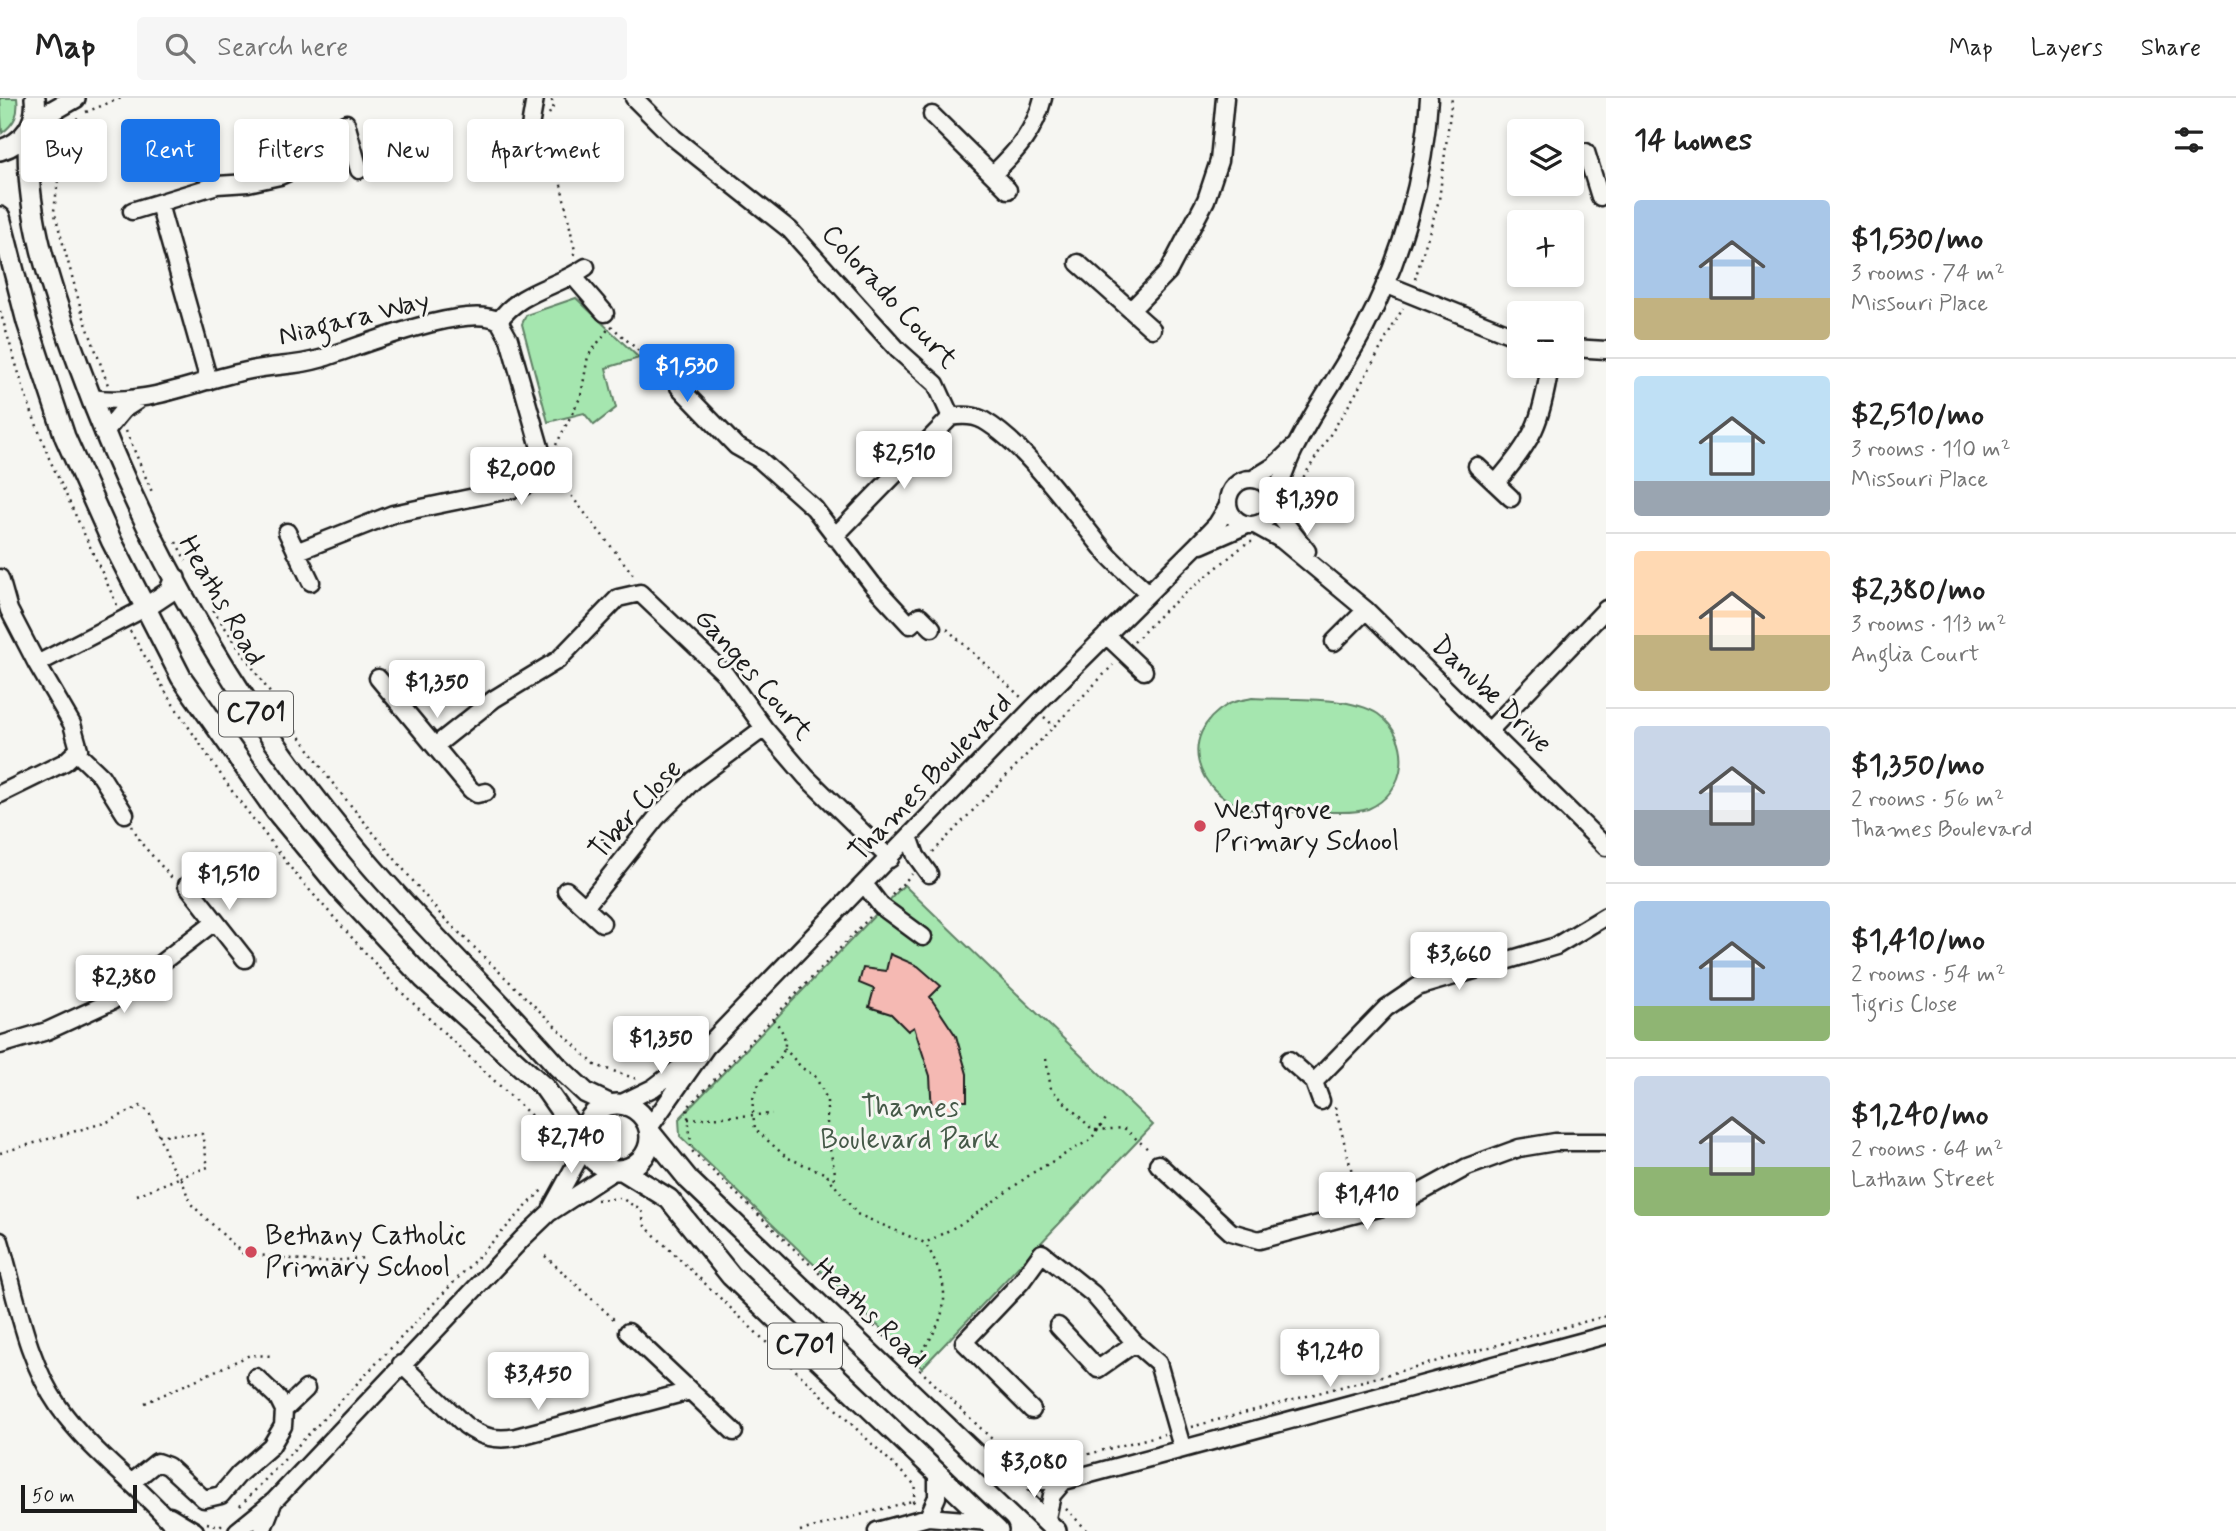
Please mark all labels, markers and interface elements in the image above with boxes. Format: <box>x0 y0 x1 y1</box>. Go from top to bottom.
search box <box>137 17 627 80</box>
text: Map <box>35 26 95 70</box>
icon: search <box>161 29 199 67</box>
text: Search here <box>217 31 348 65</box>
text: Map <box>1949 33 1993 64</box>
text: Layers <box>2031 33 2103 64</box>
text: Share <box>2141 33 2201 64</box>
chip: Buy <box>21 119 107 182</box>
chip: Rent <box>121 119 220 182</box>
chip: Filters <box>234 119 349 182</box>
chip: New <box>363 119 453 182</box>
chip: Apartment <box>467 119 624 182</box>
map controls <box>1507 119 1584 378</box>
button: layers <box>1507 119 1584 196</box>
text: 14 homes <box>1634 121 1752 160</box>
icon: filters <box>2170 121 2208 159</box>
button: + <box>1507 210 1584 287</box>
street label: Colorado Court <box>812 217 966 378</box>
text: $1,530/mo <box>1851 220 1983 259</box>
icon: home <box>1690 228 1774 312</box>
text: 3 rooms · 74 m² <box>1851 259 2005 289</box>
street label: Niagara Way <box>274 282 434 359</box>
text: Missouri Place <box>1851 289 1988 319</box>
button: − <box>1507 301 1584 378</box>
pin: $1,530 <box>630 344 744 404</box>
text: $1,530 <box>655 352 719 382</box>
text: $2,510/mo <box>1851 396 1984 435</box>
icon: home <box>1690 404 1774 488</box>
pin: $2,510 <box>847 432 961 491</box>
text: 3 rooms · 110 m² <box>1851 435 2011 465</box>
text: $2,510 <box>872 439 936 469</box>
pin: $2,000 <box>464 448 578 507</box>
text: $2,000 <box>486 455 556 485</box>
text: Missouri Place <box>1851 465 1988 495</box>
pin: $1,390 <box>1250 478 1364 537</box>
text: $1,390 <box>1275 485 1339 515</box>
street label: Heaths Road <box>169 529 273 673</box>
text: $2,380/mo <box>1851 571 1985 610</box>
icon: home <box>1690 579 1774 663</box>
street label: Ganges Court <box>684 601 821 751</box>
text: 3 rooms · 113 m² <box>1851 610 2006 640</box>
street label: Danube Drive <box>1422 628 1560 762</box>
text: Anglia Court <box>1851 640 1979 670</box>
pin: $1,350 <box>380 660 494 720</box>
text: $1,350 <box>405 668 469 698</box>
street label: Thames Boulevard <box>841 686 1021 870</box>
road number: C701 <box>219 692 293 736</box>
text: $1,350/mo <box>1851 746 1984 785</box>
street label: Tiber Close <box>581 752 691 868</box>
icon: home <box>1690 754 1774 838</box>
text: 2 rooms · 56 m² <box>1851 785 2004 815</box>
place label: Westgrove Primary School <box>1214 792 1399 861</box>
text: Thames Boulevard <box>1851 815 2032 845</box>
marker: Westgrove Primary School <box>1192 818 1208 834</box>
pin: $1,510 <box>172 852 286 912</box>
text: $1,510 <box>198 860 260 890</box>
text: $1,410/mo <box>1851 921 1985 960</box>
icon: home <box>1690 929 1774 1013</box>
pin: $3,660 <box>1402 932 1516 992</box>
text: $3,660 <box>1426 940 1492 970</box>
pin: $2,380 <box>67 956 181 1015</box>
text: 2 rooms · 54 m² <box>1851 960 2005 990</box>
text: $2,380 <box>92 963 156 993</box>
text: Tigris Close <box>1851 990 1957 1020</box>
pin: $1,350 <box>604 1016 718 1076</box>
text: $1,350 <box>629 1024 693 1054</box>
park label: Thames Boulevard Park <box>820 1090 1000 1159</box>
text: $1,240/mo <box>1851 1096 1989 1135</box>
icon: home <box>1690 1104 1774 1188</box>
pin: $2,740 <box>514 1116 628 1175</box>
text: $2,740 <box>537 1123 605 1153</box>
text: 2 rooms · 64 m² <box>1851 1135 2003 1165</box>
text: Latham Street <box>1851 1165 1995 1195</box>
pin: $1,410 <box>1310 1172 1424 1232</box>
text: $1,410 <box>1335 1180 1399 1210</box>
place label: Bethany Catholic Primary School <box>265 1218 466 1287</box>
marker: Bethany Catholic Primary School <box>243 1244 259 1260</box>
street label: Heaths Road <box>804 1250 934 1378</box>
road number: C701 <box>768 1324 842 1368</box>
pin: $1,240 <box>1273 1330 1387 1389</box>
text: $1,240 <box>1296 1337 1364 1367</box>
pin: $3,450 <box>481 1352 595 1412</box>
text: $3,450 <box>504 1360 572 1390</box>
pin: $3,080 <box>977 1440 1091 1500</box>
text: $3,080 <box>1000 1448 1068 1478</box>
scale bar <box>21 1482 136 1514</box>
text: 50 m <box>32 1484 75 1509</box>

